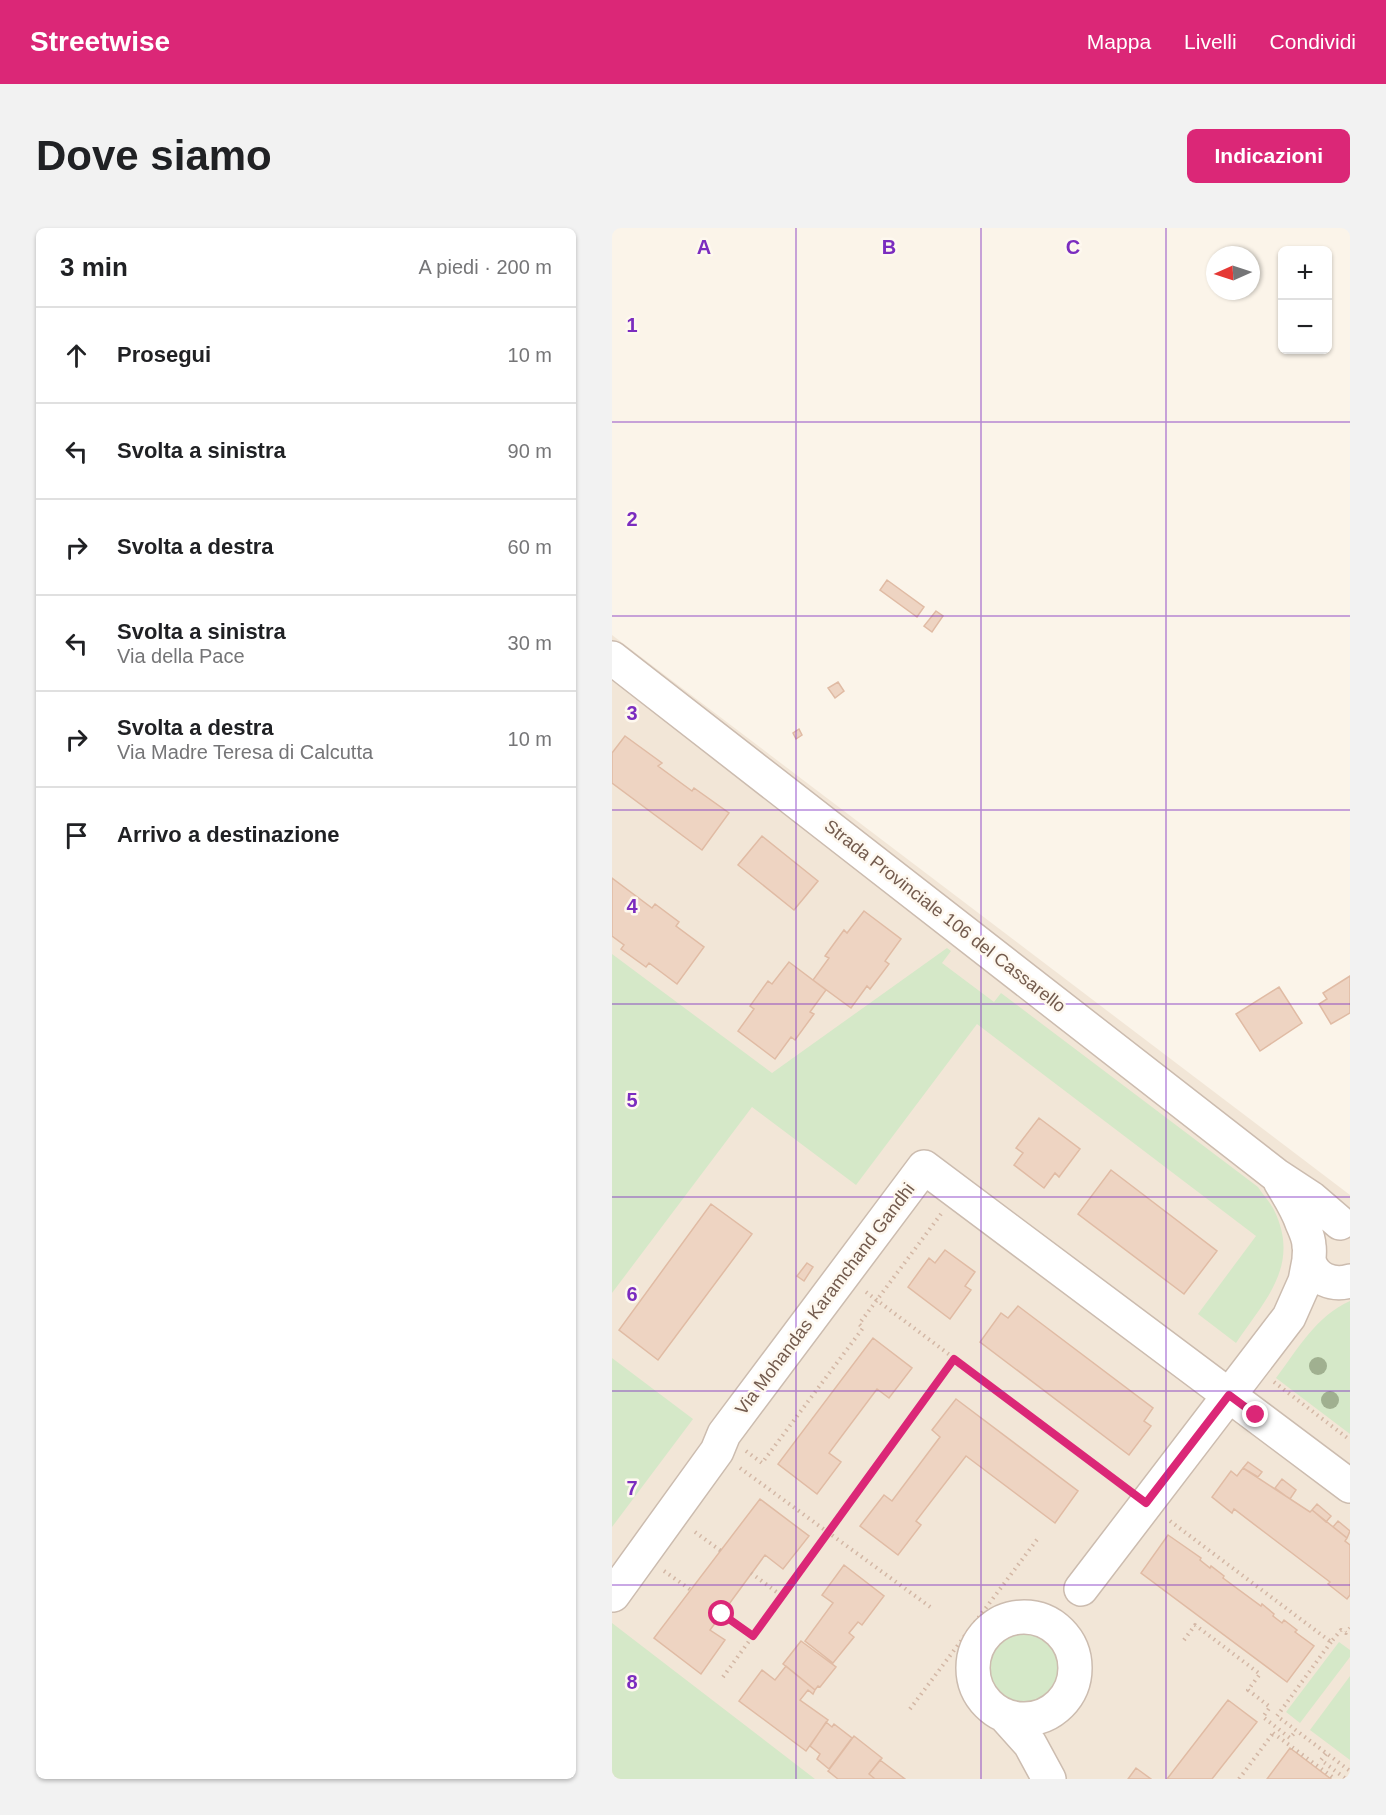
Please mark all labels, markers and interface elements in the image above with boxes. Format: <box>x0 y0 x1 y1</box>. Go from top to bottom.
text: Streetwise <box>30 26 170 57</box>
text: Mappa <box>1087 30 1151 53</box>
text: Livelli <box>1184 30 1237 53</box>
text: Condividi <box>1270 30 1356 53</box>
button: Indicazioni <box>1187 129 1350 183</box>
text: Dove siamo <box>36 132 272 179</box>
text: A <box>697 236 711 258</box>
text: B <box>882 236 896 258</box>
text: C <box>1066 236 1080 258</box>
north arrow <box>1206 246 1260 300</box>
map controls <box>1278 246 1332 354</box>
button: + <box>1278 246 1332 300</box>
text: 3 min <box>60 252 128 282</box>
text: A piedi · 200 m <box>419 256 552 278</box>
button: − <box>1278 300 1332 354</box>
text: 1 <box>626 314 638 336</box>
icon: ahead <box>60 339 93 372</box>
text: Prosegui <box>117 342 211 367</box>
text: 10 m <box>508 344 552 366</box>
icon: left <box>60 435 93 468</box>
text: Svolta a sinistra <box>117 438 286 463</box>
text: 90 m <box>508 440 552 462</box>
text: 2 <box>626 508 638 530</box>
icon: right <box>60 531 93 564</box>
text: Svolta a destra <box>117 534 274 559</box>
text: 60 m <box>508 536 552 558</box>
text: Svolta a sinistra <box>117 619 286 644</box>
icon: left <box>60 627 93 660</box>
text: 30 m <box>508 632 552 654</box>
text: Via della Pace <box>117 645 245 667</box>
text: 3 <box>626 702 638 724</box>
text: Svolta a destra <box>117 715 274 740</box>
icon: right <box>60 723 93 756</box>
text: 10 m <box>508 728 552 750</box>
text: Via Madre Teresa di Calcutta <box>117 741 373 763</box>
street label: Strada Provinciale 106 del Cassarello <box>821 816 1069 1016</box>
icon: arrive <box>60 819 93 852</box>
text: Arrivo a destinazione <box>117 822 340 847</box>
text: 4 <box>626 895 638 917</box>
text: 5 <box>626 1089 638 1111</box>
street label: Via Mohandas Karamchand Gandhi <box>731 1179 919 1419</box>
text: 6 <box>626 1283 638 1305</box>
route end <box>1242 1401 1268 1427</box>
text: 7 <box>626 1477 638 1499</box>
route start <box>708 1600 734 1626</box>
text: 8 <box>626 1671 638 1693</box>

